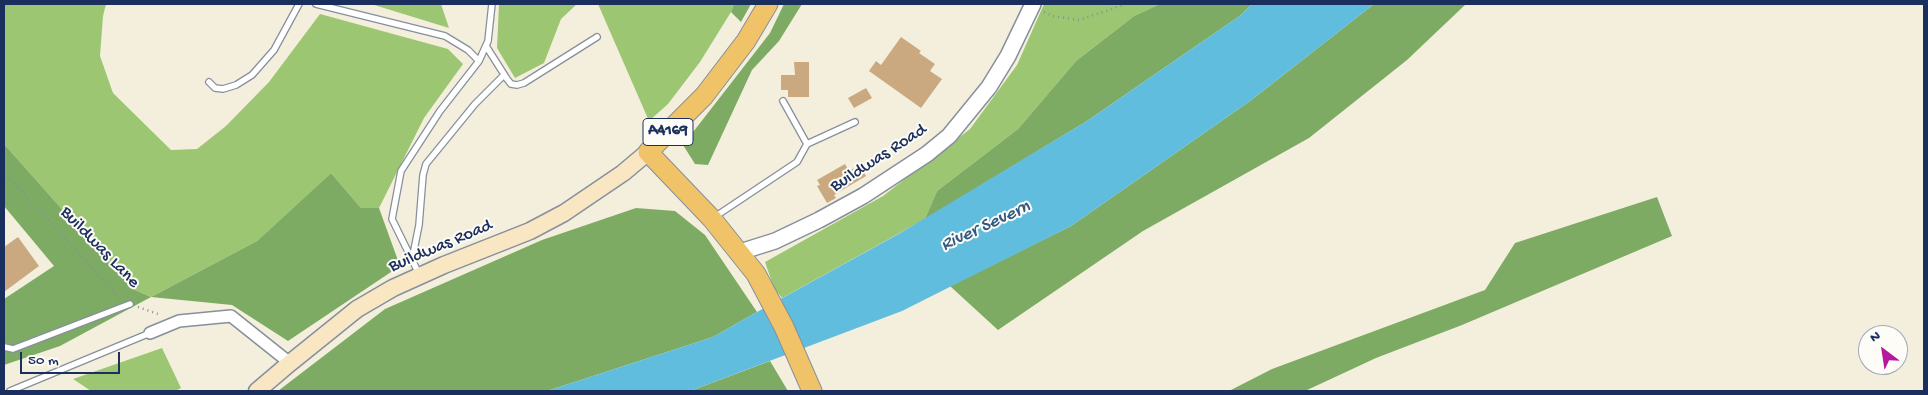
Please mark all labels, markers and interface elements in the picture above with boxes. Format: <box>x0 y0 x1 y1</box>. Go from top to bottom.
road number: A4169 <box>643 118 693 146</box>
street label: Buildwas Road <box>827 120 931 198</box>
water label: River Severn <box>938 196 1034 258</box>
street label: Buildwas Lane <box>55 203 143 293</box>
street label: Buildwas Road <box>386 216 496 278</box>
north arrow <box>1858 325 1908 375</box>
text: N <box>1867 328 1884 347</box>
scale bar <box>22 342 122 374</box>
text: 50 m <box>28 352 59 370</box>

